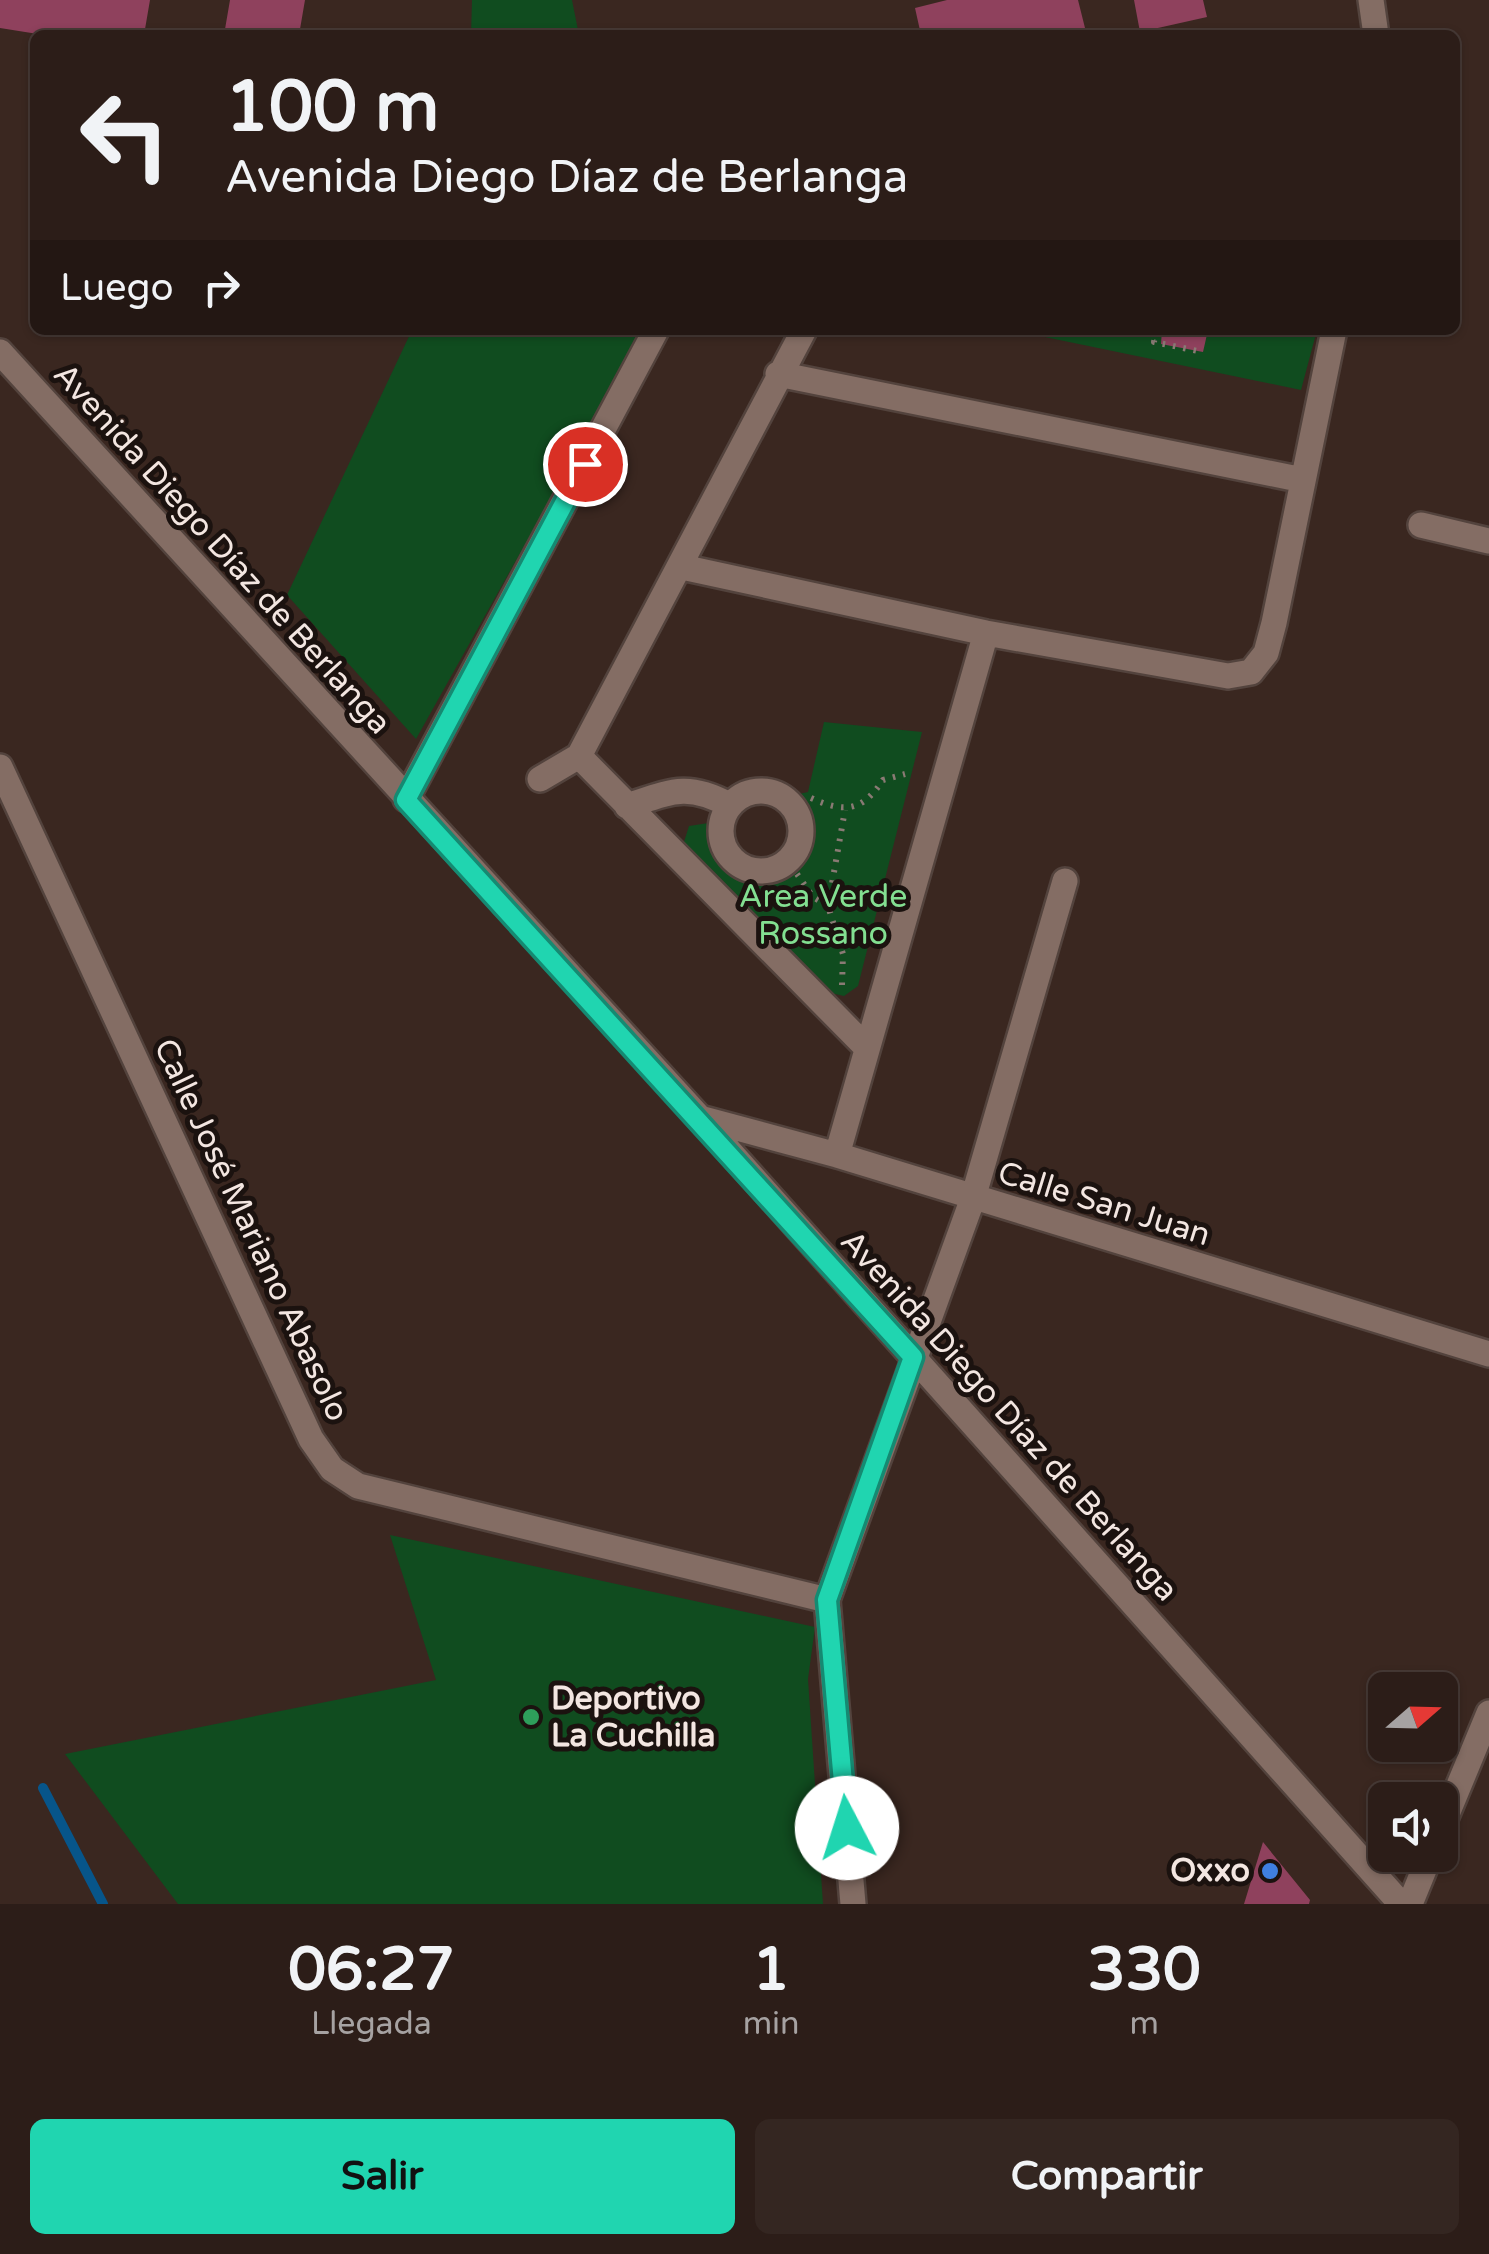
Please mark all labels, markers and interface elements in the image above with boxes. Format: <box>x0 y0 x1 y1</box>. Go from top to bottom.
text: 100 m <box>225 66 439 150</box>
icon: left <box>60 70 190 200</box>
text: Avenida Diego Díaz de Berlanga <box>225 151 908 205</box>
icon: right <box>194 260 249 315</box>
text: Luego <box>60 265 174 311</box>
street label: Avenida Diego Díaz de Berlanga <box>45 356 399 742</box>
pin <box>543 422 628 507</box>
icon: arrive <box>558 437 613 492</box>
park label: Area Verde Rossano <box>739 878 907 953</box>
street label: Calle José Mariano Abasolo <box>146 1033 356 1427</box>
street label: Calle San Juan <box>993 1154 1215 1254</box>
street label: Avenida Diego Díaz de Berlanga <box>832 1223 1186 1609</box>
north arrow <box>1368 1672 1458 1762</box>
map controls <box>1368 1672 1458 1872</box>
place label: Deportivo La Cuchilla <box>551 1680 716 1755</box>
marker: Deportivo La Cuchilla <box>520 1706 542 1728</box>
position arrow <box>795 1776 899 1880</box>
button: sound <box>1368 1782 1458 1872</box>
place label: Oxxo <box>1170 1852 1250 1890</box>
marker: Oxxo <box>1259 1860 1281 1882</box>
text: 06:27 <box>288 1934 455 2006</box>
text: 1 <box>752 1934 790 2006</box>
text: 330 <box>1088 1934 1201 2006</box>
text: Llegada <box>311 2005 432 2043</box>
text: min <box>743 2005 800 2043</box>
text: m <box>1130 2005 1159 2043</box>
button: Salir <box>30 2119 735 2234</box>
button: Compartir <box>755 2119 1459 2234</box>

